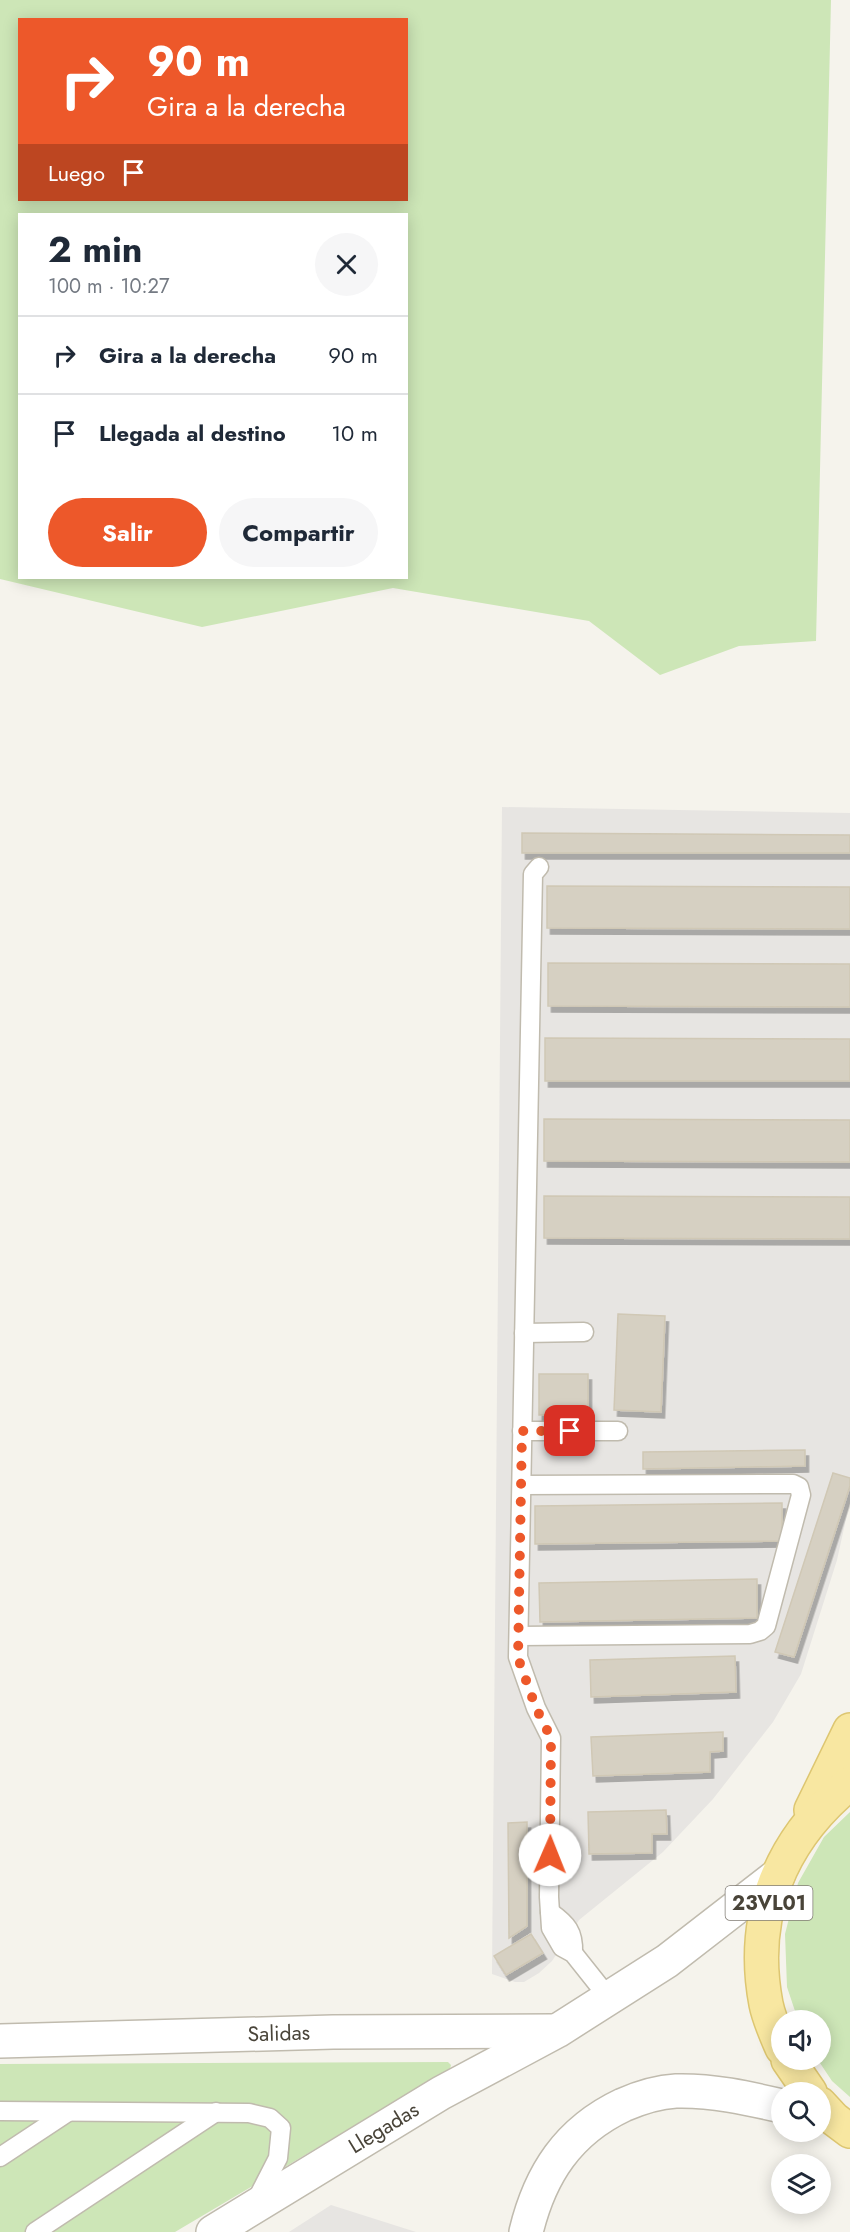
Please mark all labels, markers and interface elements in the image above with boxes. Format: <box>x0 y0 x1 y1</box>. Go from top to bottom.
text: 90 m <box>147 31 250 92</box>
icon: right <box>48 42 126 120</box>
text: Gira a la derecha <box>147 87 346 126</box>
icon: arrive <box>117 156 150 189</box>
text: Luego <box>48 157 105 189</box>
text: 2 min <box>48 223 143 275</box>
button: close <box>315 233 378 296</box>
text: 100 m · 10:27 <box>48 272 169 301</box>
icon: right <box>48 339 81 372</box>
text: Gira a la derecha <box>99 339 276 371</box>
text: 90 m <box>328 339 378 371</box>
icon: arrive <box>48 417 81 450</box>
text: Llegada al destino <box>99 417 286 449</box>
text: 10 m <box>331 417 378 449</box>
button: Salir <box>48 498 207 567</box>
button: Compartir <box>219 498 378 567</box>
pin <box>544 1405 595 1456</box>
icon: arrive <box>553 1414 586 1447</box>
position arrow <box>518 1823 582 1887</box>
road number: 23VL01 <box>726 1886 812 1920</box>
map controls <box>771 2010 831 2214</box>
button: sound <box>771 2010 831 2070</box>
street label: Salidas <box>247 2018 311 2049</box>
button: search <box>771 2082 831 2142</box>
street label: Llegadas <box>343 2095 425 2161</box>
button: layers <box>771 2154 831 2214</box>

